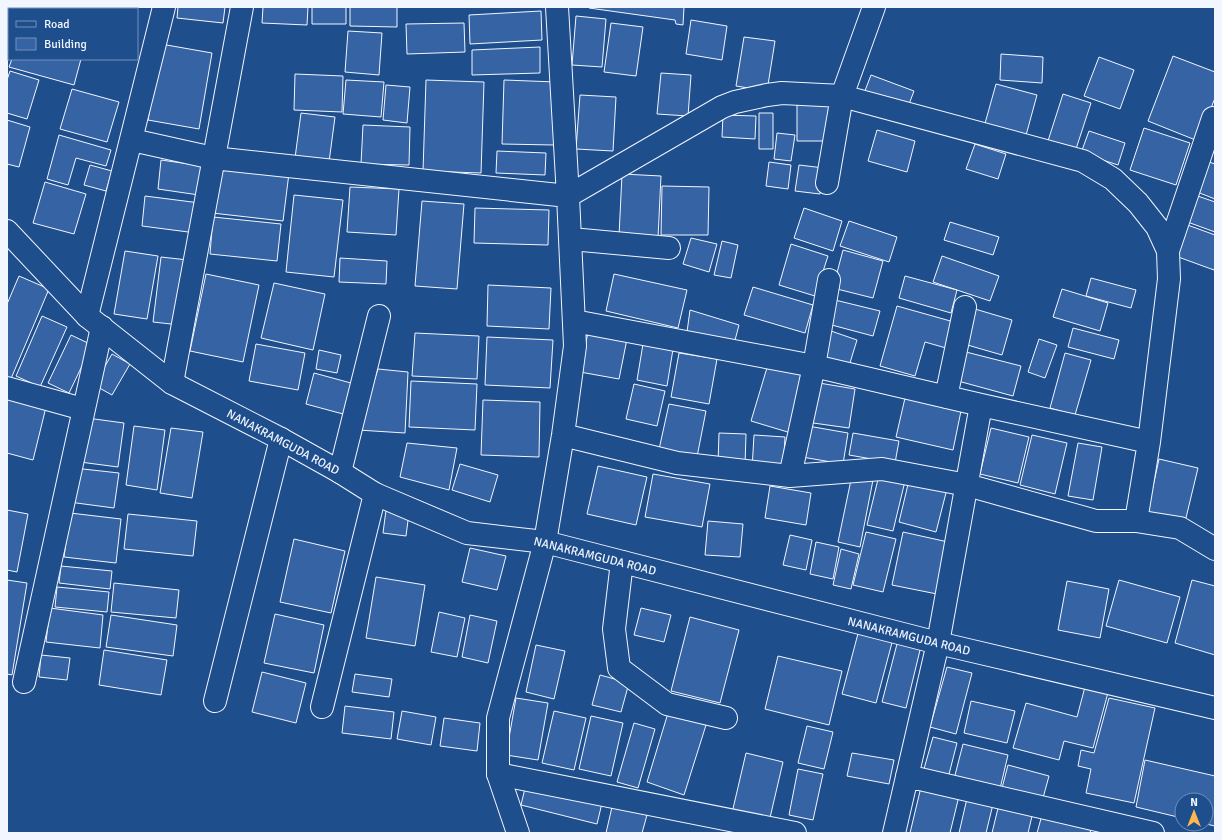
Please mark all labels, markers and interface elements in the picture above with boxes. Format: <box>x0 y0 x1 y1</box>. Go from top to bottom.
legend <box>8 8 138 60</box>
text: Road <box>44 17 70 32</box>
text: Building <box>44 37 87 52</box>
street label: NANAKRAMGUDA ROAD <box>224 406 342 479</box>
street label: NANAKRAMGUDA ROAD <box>532 534 658 579</box>
street label: NANAKRAMGUDA ROAD <box>846 614 972 659</box>
north arrow <box>1174 792 1214 832</box>
text: N <box>1190 796 1198 809</box>

